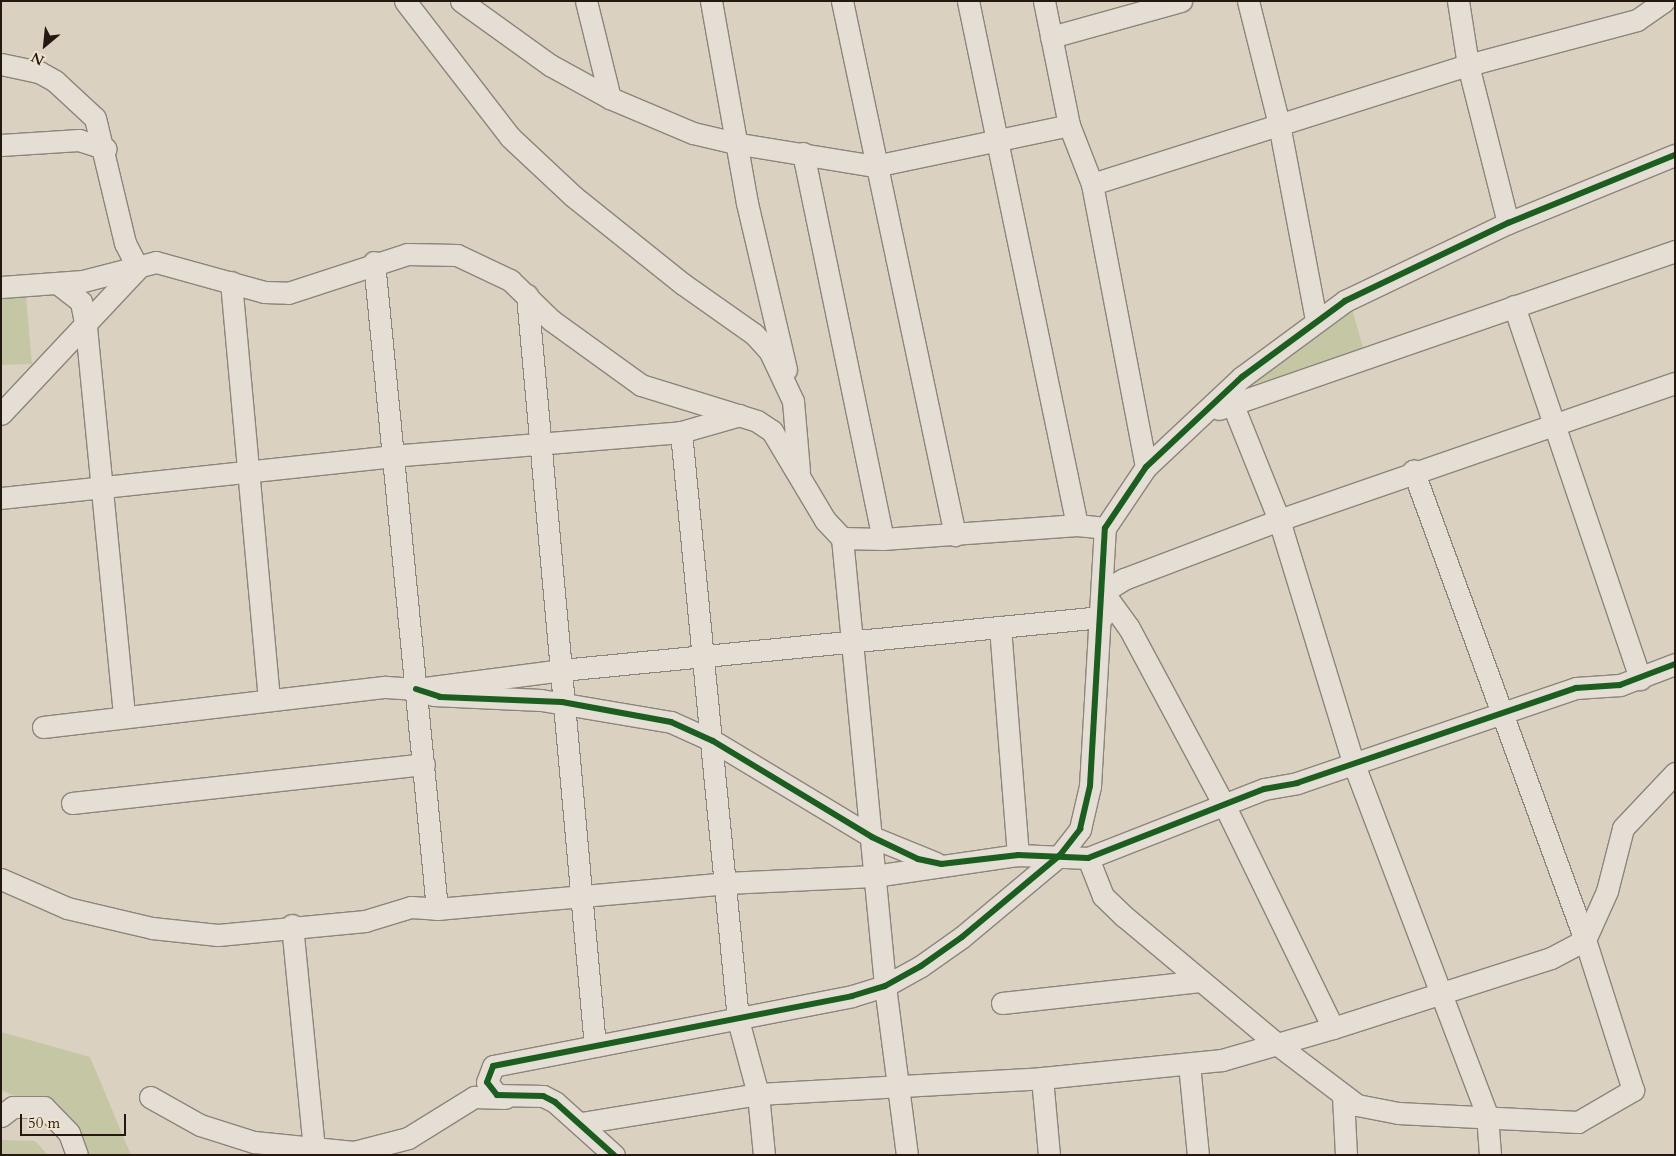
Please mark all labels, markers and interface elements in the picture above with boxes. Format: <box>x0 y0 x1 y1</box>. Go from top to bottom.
north arrow <box>20 20 70 70</box>
text: N <box>28 47 48 70</box>
scale bar <box>22 1104 129 1136</box>
text: 50 m <box>28 1113 60 1133</box>

